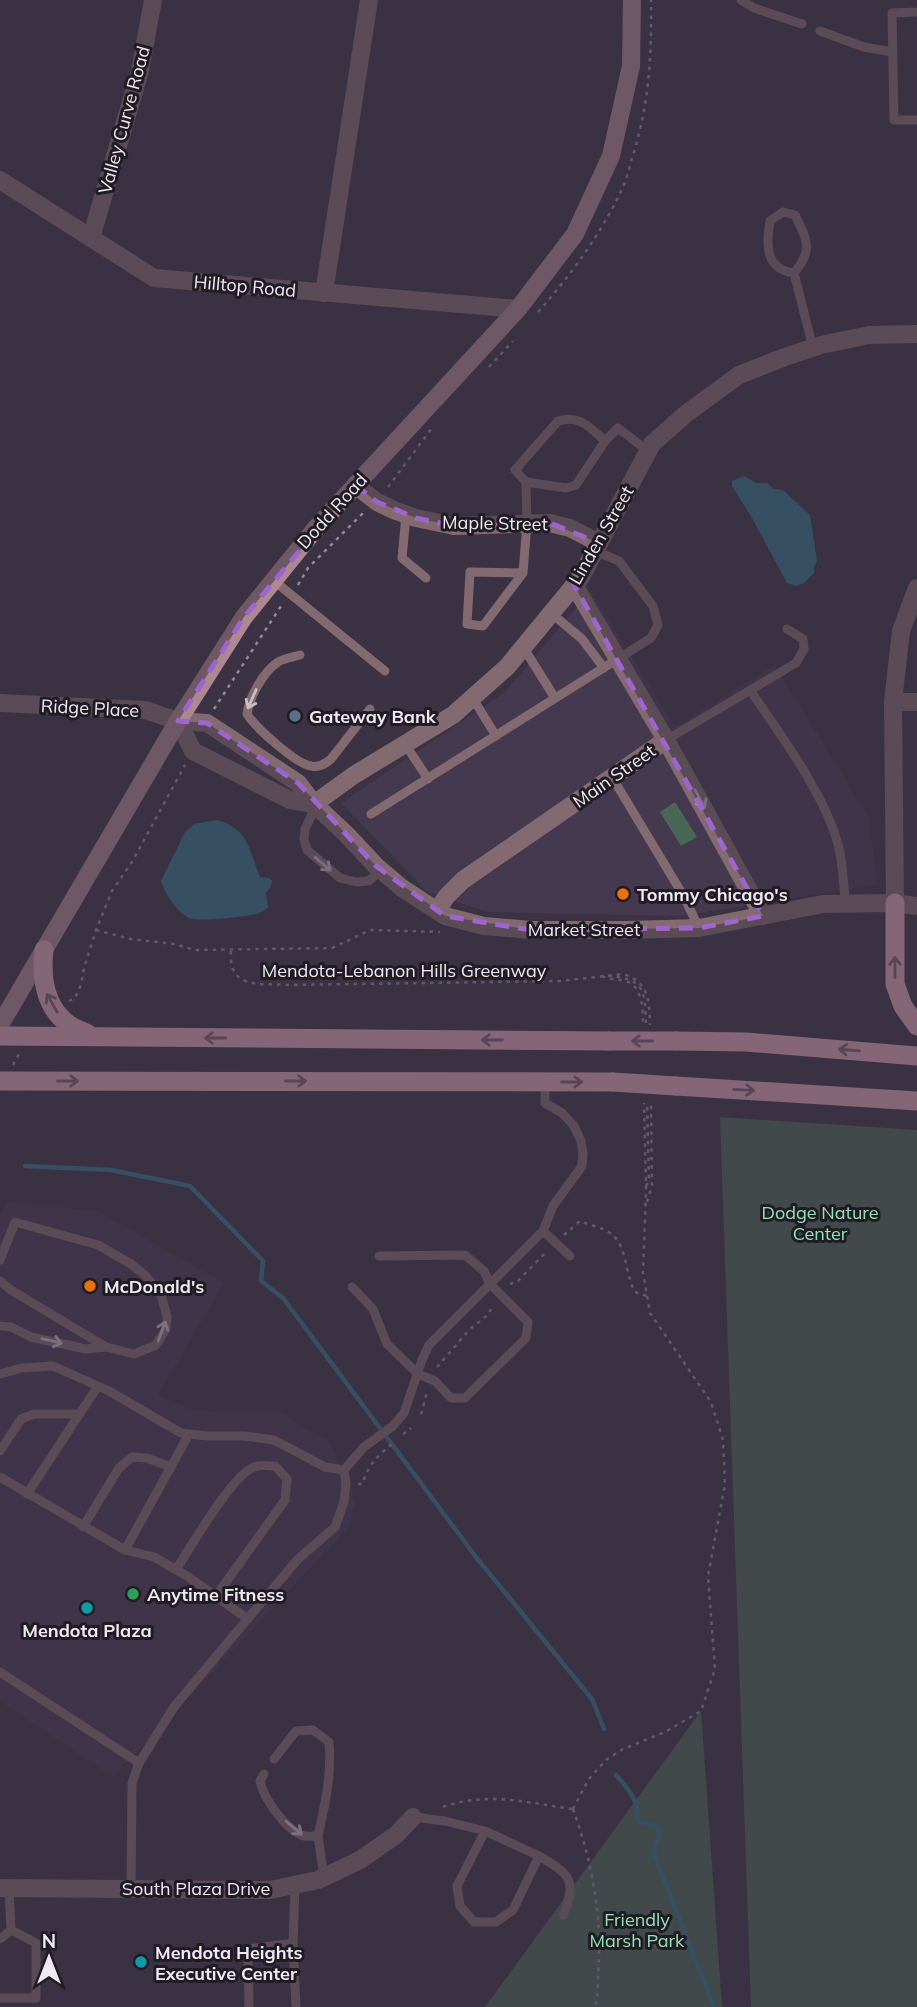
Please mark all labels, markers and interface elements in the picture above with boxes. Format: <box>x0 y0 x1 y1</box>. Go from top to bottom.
street label: Valley Curve Road <box>93 43 155 197</box>
street label: Hilltop Road <box>193 270 297 302</box>
street label: Dodd Road <box>292 468 372 554</box>
street label: Linden Street <box>563 482 639 588</box>
street label: Maple Street <box>442 511 548 535</box>
one-way arrow <box>245 688 258 709</box>
street label: Ridge Place <box>40 694 140 722</box>
place label: Gateway Bank <box>309 705 437 728</box>
marker: Gateway Bank <box>287 708 303 724</box>
street label: Main Street <box>568 739 660 813</box>
one-way arrow <box>693 789 707 809</box>
one-way arrow <box>314 855 332 871</box>
place label: Tommy Chicago's <box>637 883 788 906</box>
marker: Tommy Chicago's <box>615 886 631 902</box>
street label: Market Street <box>528 918 640 941</box>
one-way arrow <box>888 956 902 979</box>
street label: Mendota-Lebanon Hills Greenway <box>262 959 547 982</box>
one-way arrow <box>45 993 59 1013</box>
one-way arrow <box>204 1031 227 1044</box>
one-way arrow <box>480 1033 503 1047</box>
one-way arrow <box>631 1034 654 1048</box>
one-way arrow <box>838 1043 861 1056</box>
one-way arrow <box>56 1074 79 1088</box>
one-way arrow <box>284 1075 307 1088</box>
one-way arrow <box>560 1075 583 1089</box>
one-way arrow <box>732 1083 755 1096</box>
park label: Dodge Nature Center <box>761 1201 879 1245</box>
place label: McDonald's <box>104 1275 204 1298</box>
marker: McDonald's <box>82 1278 98 1294</box>
one-way arrow <box>157 1321 170 1342</box>
one-way arrow <box>40 1335 63 1349</box>
place label: Anytime Fitness <box>147 1583 284 1606</box>
marker: Anytime Fitness <box>125 1586 141 1602</box>
marker: Mendota Plaza <box>79 1600 95 1616</box>
place label: Mendota Plaza <box>22 1619 152 1642</box>
one-way arrow <box>285 1820 303 1836</box>
street label: South Plaza Drive <box>122 1877 270 1900</box>
park label: Friendly Marsh Park <box>590 1908 685 1952</box>
north arrow <box>14 1923 84 1993</box>
text: N <box>42 1929 56 1953</box>
place label: Mendota Heights Executive Center <box>155 1941 302 1985</box>
marker: Mendota Heights Executive Center <box>133 1954 149 1970</box>

